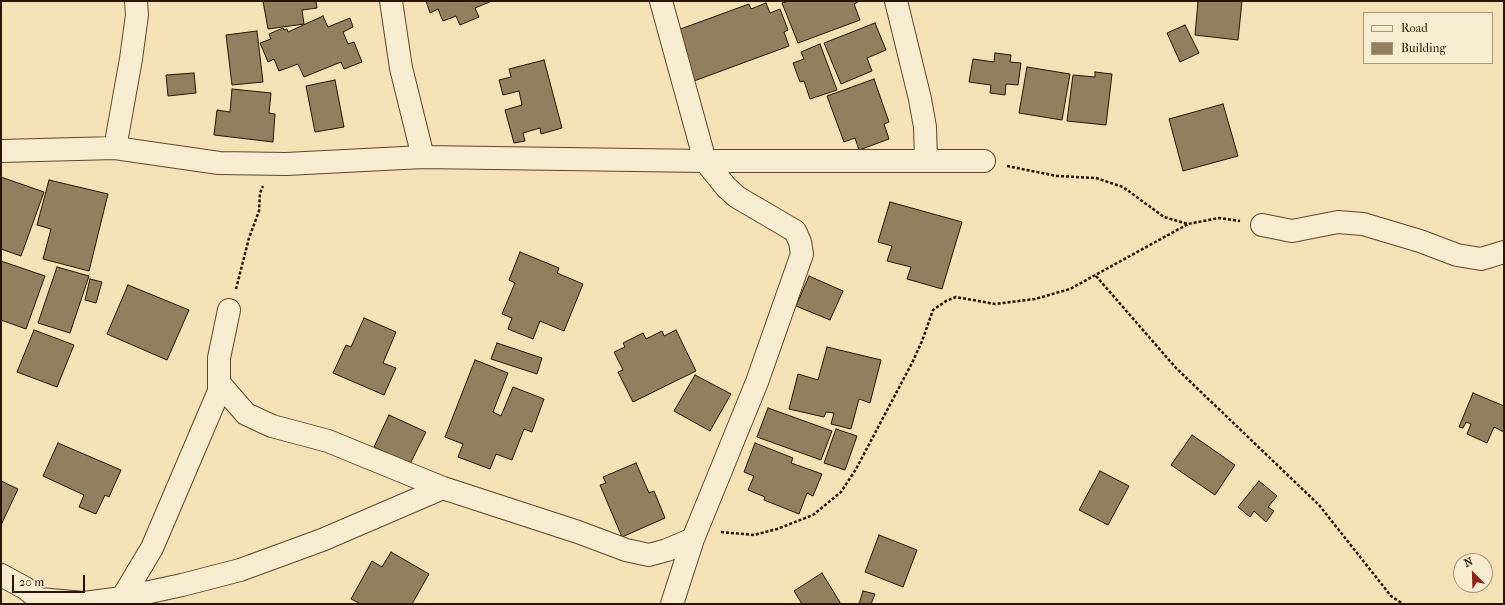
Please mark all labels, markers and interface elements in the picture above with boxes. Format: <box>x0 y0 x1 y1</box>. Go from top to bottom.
legend <box>1363 12 1493 64</box>
text: Road <box>1401 21 1428 35</box>
text: Building <box>1401 41 1446 55</box>
north arrow <box>1453 553 1493 593</box>
text: N <box>1462 555 1475 570</box>
scale bar <box>14 567 87 593</box>
text: 20 m <box>19 575 44 589</box>

